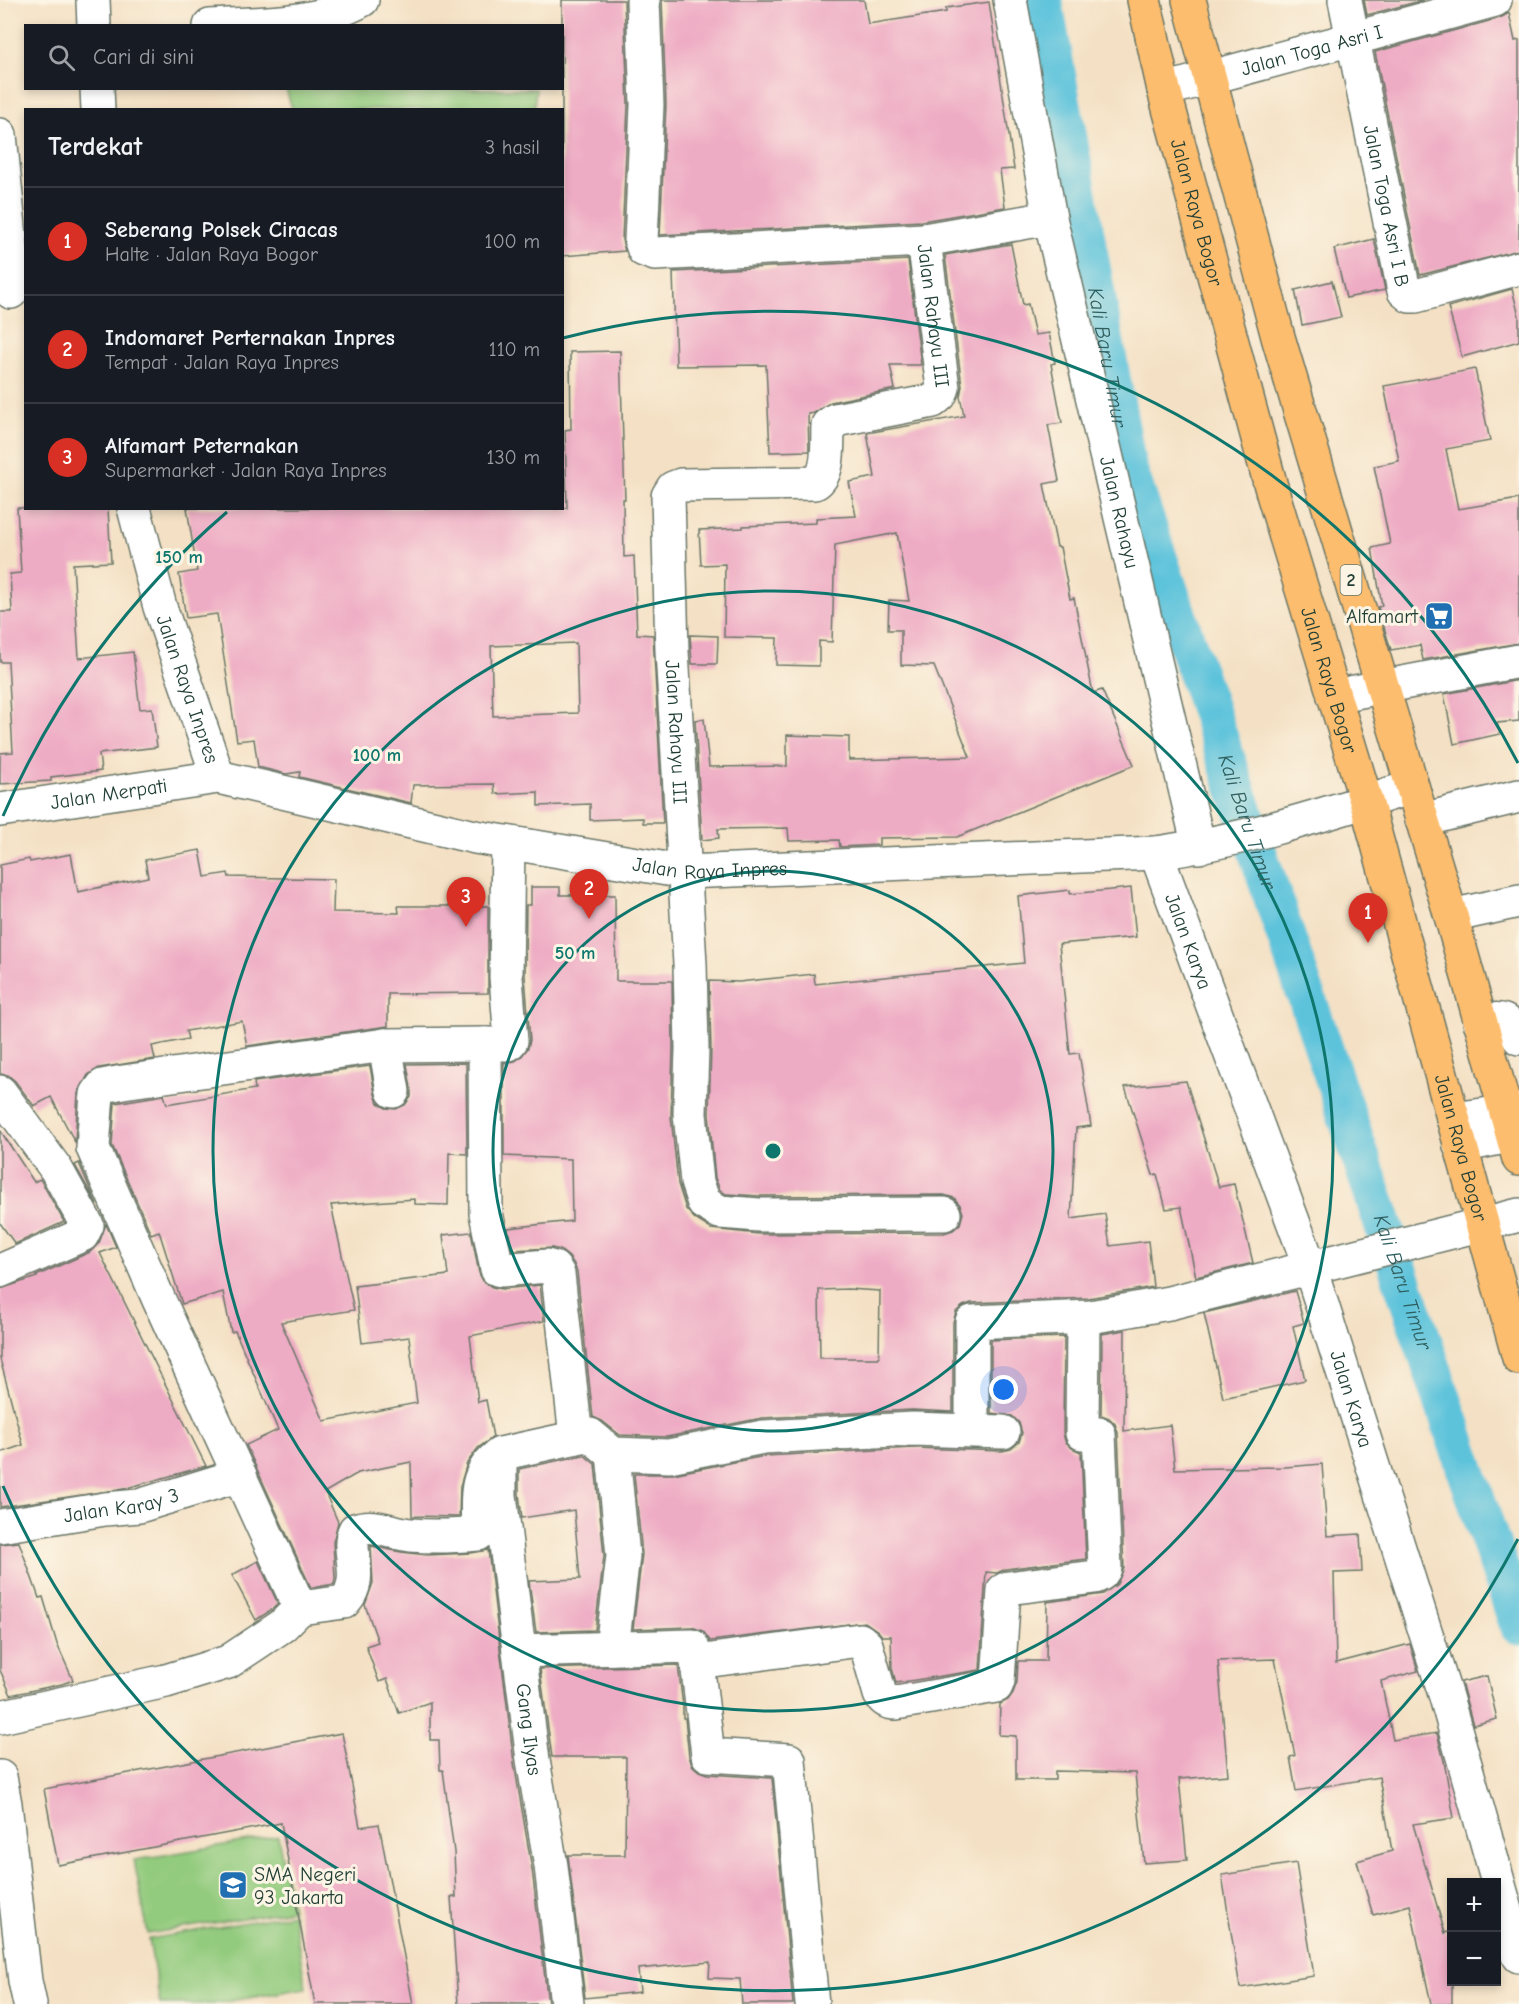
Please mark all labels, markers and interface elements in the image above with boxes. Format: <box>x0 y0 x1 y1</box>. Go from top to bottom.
street label: Jalan Toga Asri I <box>1238 20 1385 80</box>
search box <box>24 24 564 90</box>
icon: search <box>45 41 78 74</box>
text: Cari di sini <box>93 44 194 70</box>
street label: Jalan Toga Asri I B <box>1359 123 1414 289</box>
text: Terdekat <box>48 132 142 162</box>
text: 3 hasil <box>485 136 540 159</box>
street label: Jalan Raya Bogor <box>1166 136 1228 289</box>
text: Seberang Polsek Ciracas <box>105 217 338 243</box>
text: 1 <box>64 230 71 253</box>
text: 100 m <box>485 230 540 253</box>
text: Halte · Jalan Raya Bogor <box>105 243 318 266</box>
street label: Jalan Rahayu III <box>913 243 954 389</box>
water label: Kali Baru Timur <box>1083 285 1132 431</box>
text: Indomaret Perternakan Inpres <box>105 325 395 351</box>
text: 2 <box>63 338 72 361</box>
text: 110 m <box>489 338 540 361</box>
text: Tempat · Jalan Raya Inpres <box>105 351 339 374</box>
text: Alfamart Peternakan <box>105 433 299 459</box>
text: 3 <box>63 446 72 469</box>
text: 130 m <box>487 446 540 469</box>
street label: Jalan Rahayu <box>1095 454 1144 570</box>
text: Supermarket · Jalan Raya Inpres <box>105 459 386 482</box>
text: 150 m <box>155 547 203 568</box>
road number: 2 <box>1340 565 1362 595</box>
supermarket icon: Alfamart <box>1423 600 1455 632</box>
street label: Jalan Raya Bogor <box>1296 604 1362 756</box>
place label: Alfamart <box>1346 605 1419 628</box>
street label: Jalan Raya Inpres <box>152 612 224 766</box>
street label: Jalan Rahayu III <box>661 659 692 805</box>
text: 100 m <box>353 745 401 766</box>
water label: Kali Baru Timur <box>1213 751 1282 894</box>
street label: Jalan Merpati <box>49 773 169 814</box>
street label: Jalan Raya Inpres <box>631 852 788 884</box>
pin: 2 <box>570 870 608 919</box>
pin: 3 <box>446 878 486 927</box>
street label: Jalan Karya <box>1160 890 1217 992</box>
pin: 1 <box>1348 894 1388 943</box>
text: 50 m <box>555 943 595 964</box>
street label: Jalan Raya Bogor <box>1430 1072 1492 1224</box>
centre of rings <box>763 1141 783 1161</box>
water label: Kali Baru Timur <box>1369 1211 1437 1355</box>
street label: Jalan Karya <box>1326 1348 1378 1450</box>
your location <box>989 1375 1018 1404</box>
street label: Jalan Karay 3 <box>62 1483 182 1527</box>
street label: Gang Ilyas <box>512 1682 547 1777</box>
place label: SMA Negeri 93 Jakarta <box>254 1863 356 1909</box>
school or university icon: SMA Negeri 93 Jakarta <box>217 1869 249 1901</box>
map controls <box>1447 1878 1501 1986</box>
button: + <box>1447 1878 1501 1932</box>
button: − <box>1447 1932 1501 1986</box>

